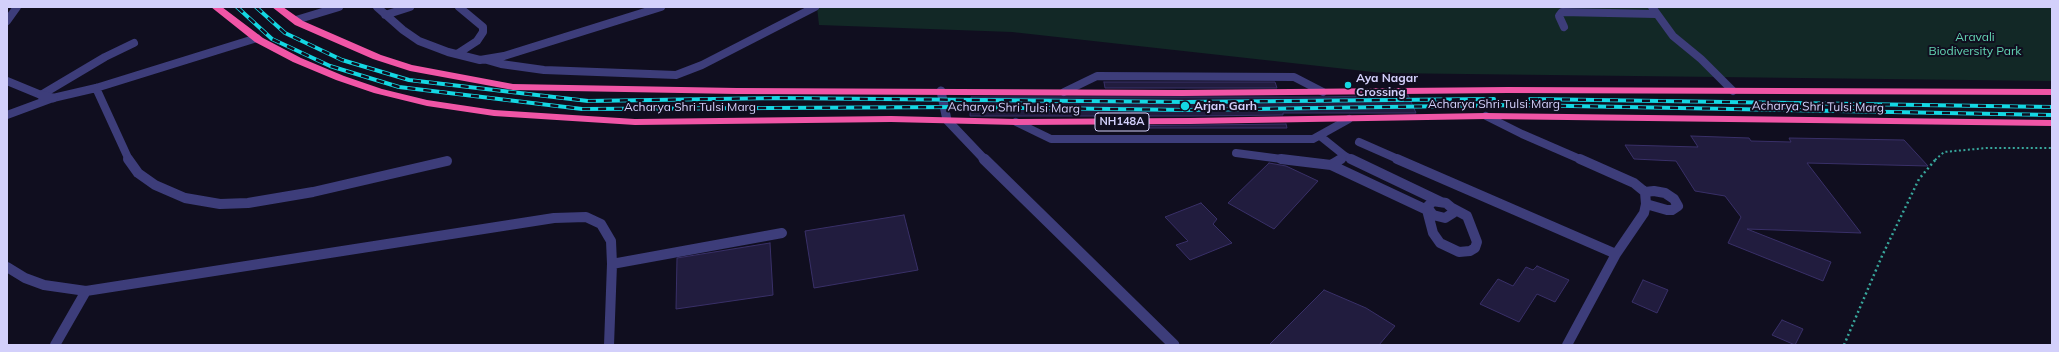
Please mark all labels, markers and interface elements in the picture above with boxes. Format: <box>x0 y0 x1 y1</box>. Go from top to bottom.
park label: Aravali Biodiversity Park <box>1929 30 2021 58</box>
place label: Aya Nagar Crossing <box>1356 71 1418 99</box>
marker: Aya Nagar Crossing <box>1343 80 1353 90</box>
street label: Acharya Shri Tulsi Marg <box>1428 97 1560 111</box>
place label: Arjan Garh <box>1194 99 1257 113</box>
street label: Acharya Shri Tulsi Marg <box>1752 99 1884 115</box>
street label: Acharya Shri Tulsi Marg <box>624 100 756 114</box>
street label: Acharya Shri Tulsi Marg <box>948 100 1080 116</box>
marker: Arjan Garh <box>1179 100 1191 112</box>
road number: NH148A <box>1095 113 1149 131</box>

